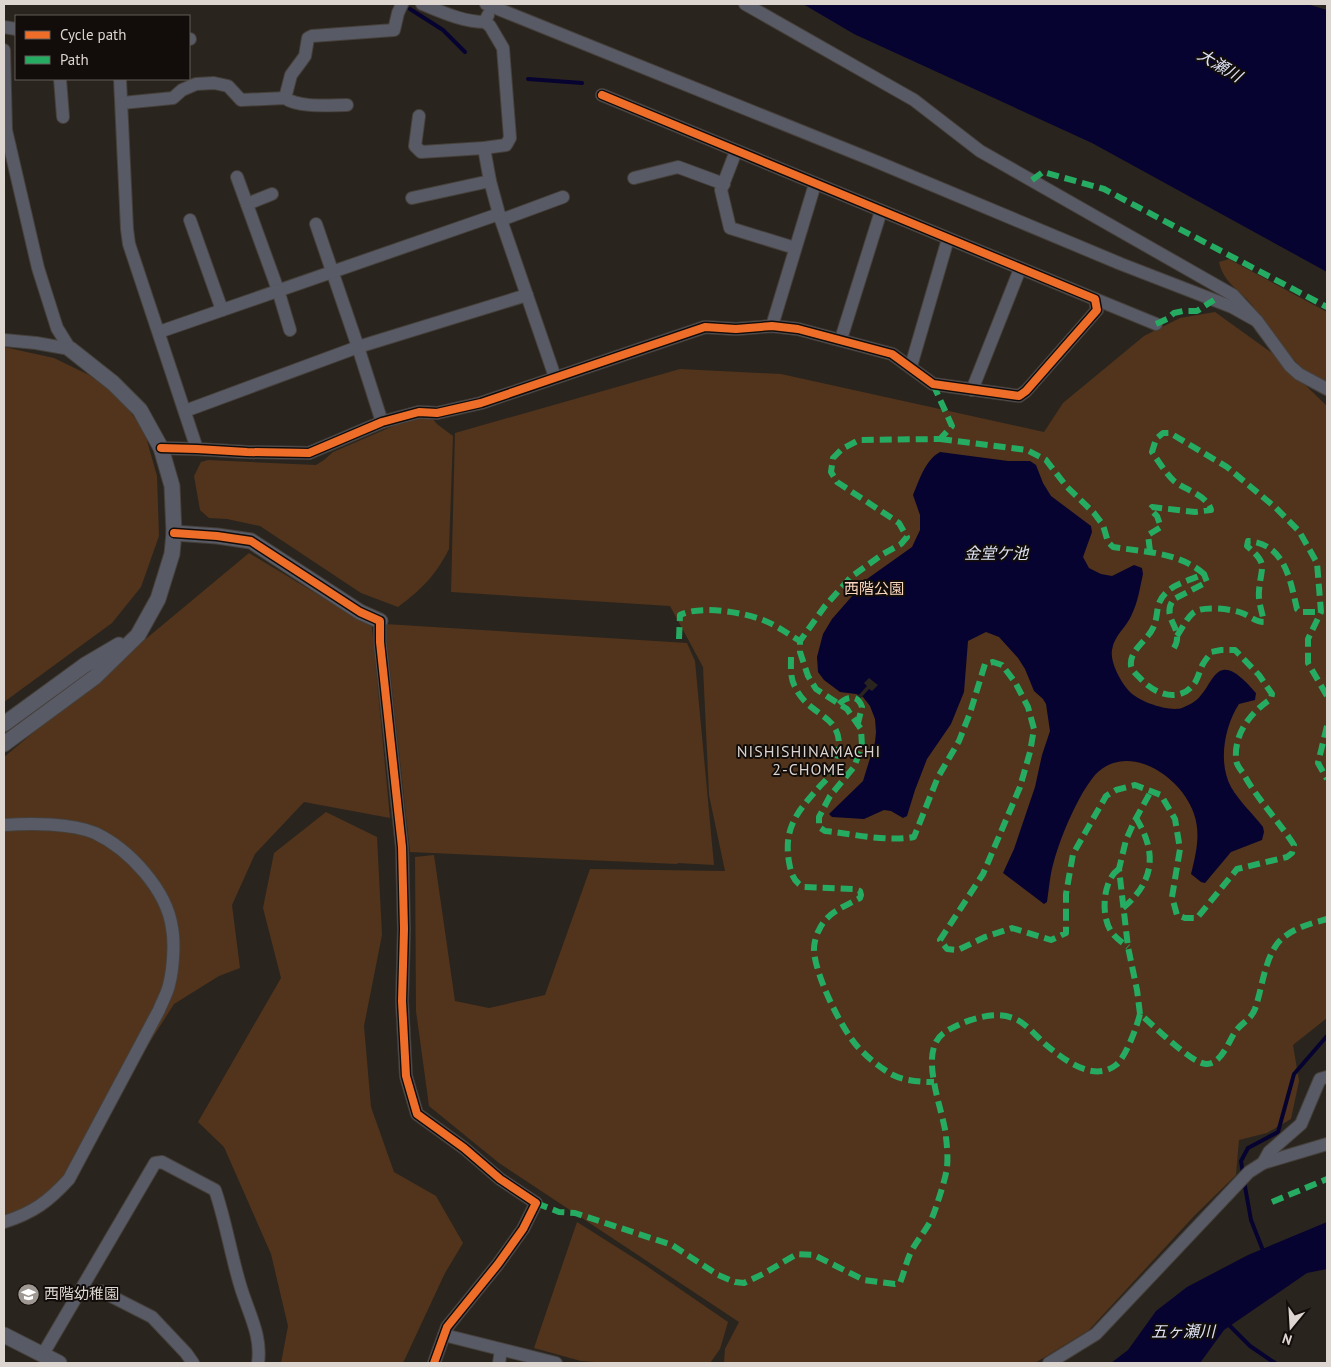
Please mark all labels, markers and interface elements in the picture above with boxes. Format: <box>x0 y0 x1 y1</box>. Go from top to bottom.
legend <box>15 15 190 80</box>
text: Cycle path <box>60 25 126 44</box>
water label: 大瀬川 <box>1194 44 1247 87</box>
text: Path <box>60 50 89 69</box>
water label: 金堂ケ池 <box>964 543 1030 563</box>
park label: 西階公園 <box>844 579 904 598</box>
district label: NISHISHINAMACHI 2-CHOME <box>737 741 881 779</box>
school or university icon: 西階幼稚園 <box>16 1282 40 1306</box>
place label: 西階幼稚園 <box>44 1284 119 1303</box>
north arrow <box>1266 1302 1316 1352</box>
water label: 五ヶ瀬川 <box>1151 1321 1217 1341</box>
text: N <box>1280 1329 1294 1349</box>

